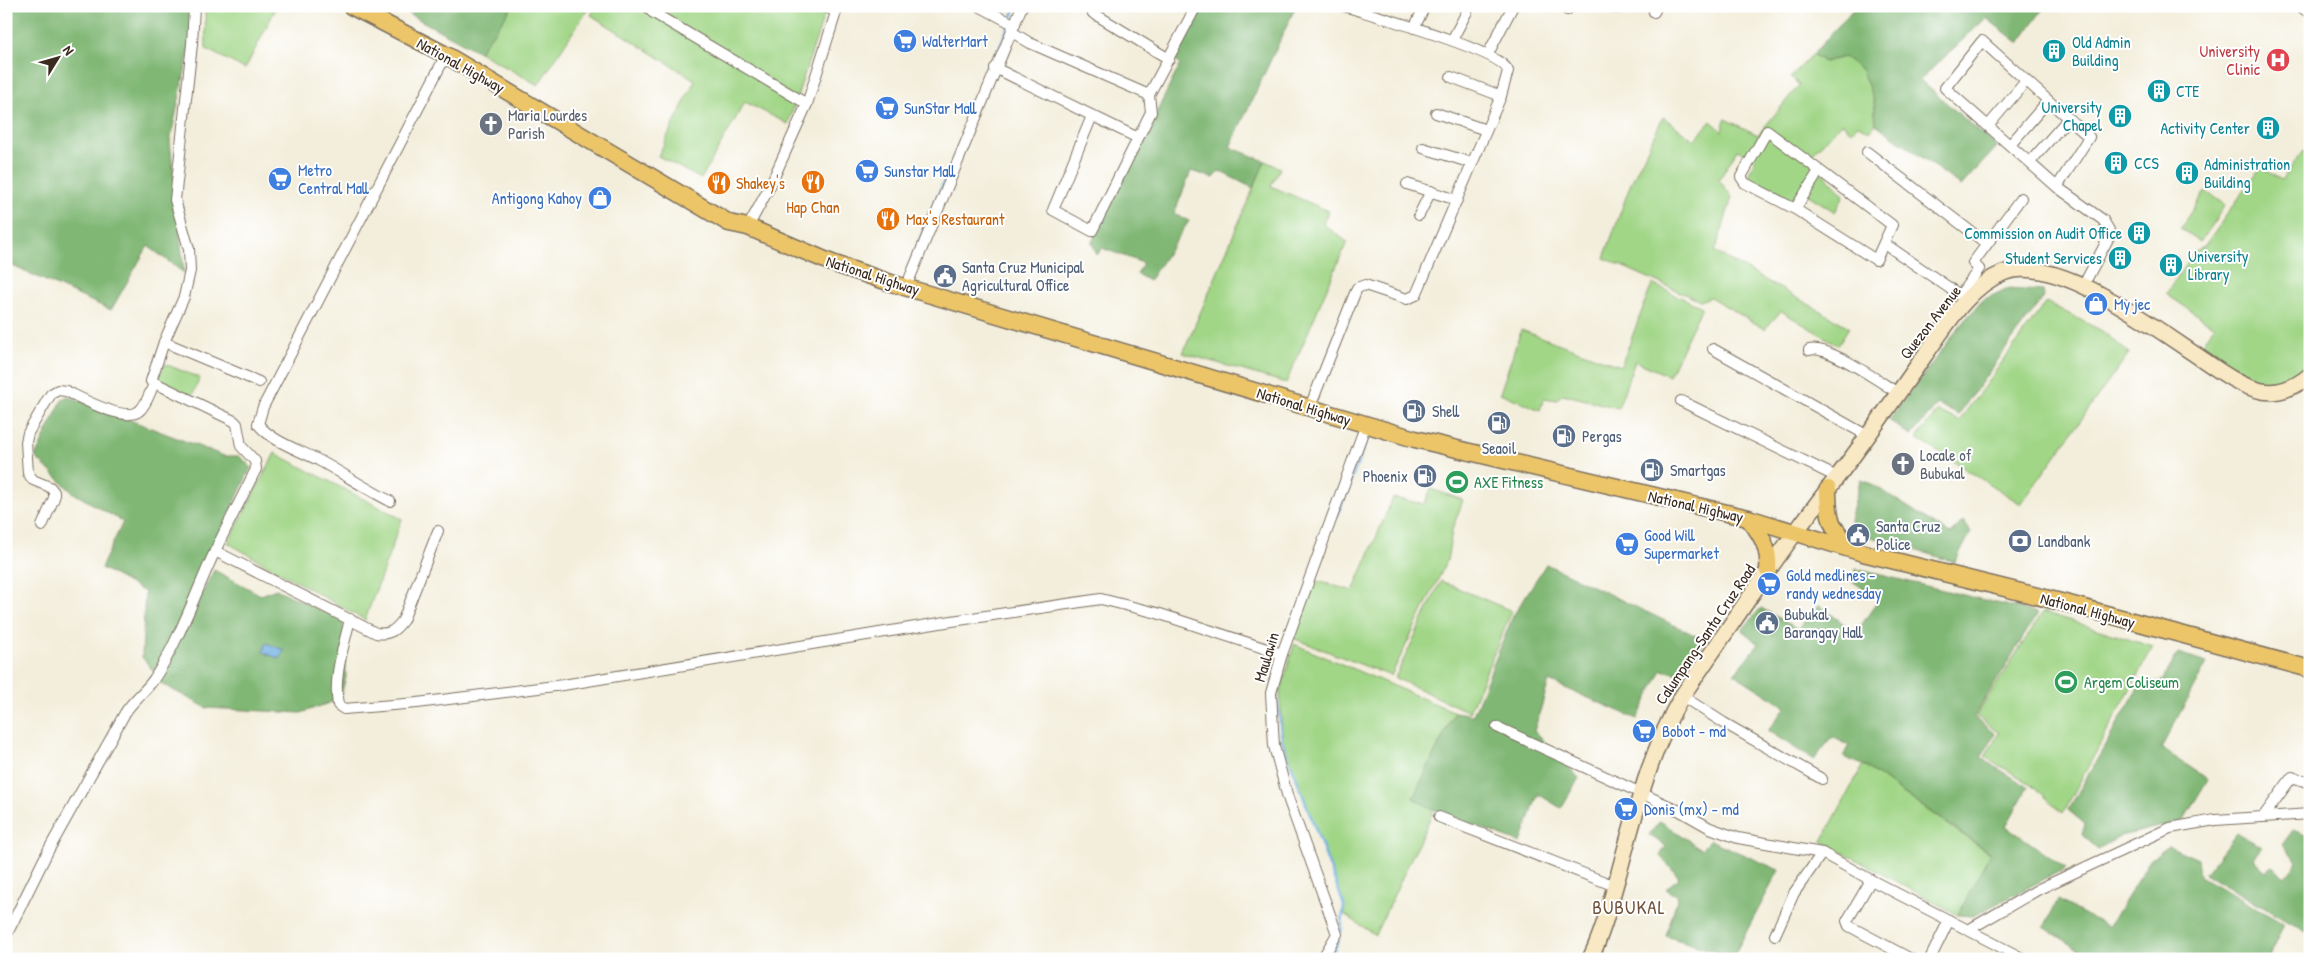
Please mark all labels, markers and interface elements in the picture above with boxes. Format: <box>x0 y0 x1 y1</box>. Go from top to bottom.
supermarket icon: WalterMart <box>892 28 918 54</box>
place label: WalterMart <box>922 30 988 52</box>
place label: Old Admin Building <box>2072 31 2131 71</box>
north arrow <box>32 32 82 82</box>
street label: National Highway <box>413 32 509 98</box>
building icon: Old Admin Building <box>2041 38 2067 64</box>
place label: University Clinic <box>2199 40 2261 80</box>
text: N <box>59 41 79 59</box>
hospital icon: University Clinic <box>2265 47 2291 73</box>
building icon: CTE <box>2146 78 2172 104</box>
place label: CTE <box>2176 80 2199 102</box>
supermarket icon: SunStar Mall <box>874 95 900 121</box>
place label: University Chapel <box>2041 96 2103 136</box>
place label: SunStar Mall <box>904 97 977 119</box>
building icon: University Chapel <box>2107 103 2133 129</box>
place label: Maria Lourdes Parish <box>508 104 587 144</box>
church icon: Maria Lourdes Parish <box>478 111 504 137</box>
building icon: Activity Center <box>2255 115 2281 141</box>
place label: Activity Center <box>2161 117 2250 139</box>
building icon: CCS <box>2103 150 2129 176</box>
place label: CCS <box>2134 152 2160 174</box>
place label: Administration Building <box>2204 153 2290 193</box>
supermarket icon: Sunstar Mall <box>854 158 880 184</box>
place label: Metro Central Mall <box>298 159 369 199</box>
place label: Sunstar Mall <box>884 160 956 182</box>
building icon: Administration Building <box>2174 160 2200 186</box>
supermarket icon: Metro Central Mall <box>267 166 293 192</box>
restaurant icon: Hap Chan <box>800 169 826 195</box>
restaurant icon: Shakey's <box>706 170 732 196</box>
place label: Shakey's <box>736 172 785 194</box>
shop icon: Antigong Kahoy <box>587 185 613 211</box>
place label: Antigong Kahoy <box>492 187 582 209</box>
place label: Hap Chan <box>786 196 840 218</box>
restaurant icon: Max's Restaurant <box>875 206 901 232</box>
place label: Max's Restaurant <box>906 208 1005 230</box>
building icon: Commission on Audit Office <box>2126 220 2152 246</box>
place label: Commission on Audit Office <box>1964 222 2123 244</box>
building icon: Student Services <box>2107 245 2133 271</box>
place label: University Library <box>2188 245 2249 285</box>
place label: Student Services <box>2005 247 2102 269</box>
street label: National Highway <box>823 250 923 301</box>
building icon: University Library <box>2158 252 2184 278</box>
place label: Santa Cruz Municipal Agricultural Office <box>962 256 1085 296</box>
public building icon: Santa Cruz Municipal Agricultural Office <box>932 263 958 289</box>
street label: Quezon Avenue <box>1894 280 1966 363</box>
shop icon: My jec <box>2083 291 2109 317</box>
place label: My jec <box>2114 293 2151 315</box>
street label: National Highway <box>1254 381 1354 431</box>
fuel station icon: Shell <box>1401 398 1427 424</box>
place label: Shell <box>1432 400 1459 422</box>
fuel station icon: Seaoil <box>1486 410 1512 436</box>
fuel station icon: Pergas <box>1551 423 1577 449</box>
place label: Pergas <box>1582 425 1622 447</box>
place label: Seaoil <box>1482 437 1517 459</box>
place label: Locale of Bubukal <box>1920 444 1972 484</box>
church icon: Locale of Bubukal <box>1890 451 1916 477</box>
fuel station icon: Smartgas <box>1639 457 1665 483</box>
place label: Smartgas <box>1670 459 1726 481</box>
fuel station icon: Phoenix <box>1412 463 1438 489</box>
place label: Phoenix <box>1363 465 1408 487</box>
sports icon: AXE Fitness <box>1444 469 1470 495</box>
place label: AXE Fitness <box>1474 471 1543 493</box>
street label: National Highway <box>1646 484 1746 528</box>
place label: Santa Cruz Police <box>1876 515 1941 555</box>
public building icon: Santa Cruz Police <box>1845 522 1871 548</box>
place label: Good Will Supermarket <box>1644 524 1719 564</box>
bank icon: Landbank <box>2007 528 2033 554</box>
place label: Landbank <box>2038 530 2091 552</box>
supermarket icon: Good Will Supermarket <box>1614 531 1640 557</box>
street label: Calumpang-Santa Cruz Road <box>1650 559 1760 709</box>
place label: Gold medlines - randy wednesday <box>1786 564 1882 604</box>
supermarket icon: Gold medlines - randy wednesday <box>1756 571 1782 597</box>
street label: National Highway <box>2038 587 2138 633</box>
place label: Bubukal Barangay Hall <box>1784 603 1863 643</box>
public building icon: Bubukal Barangay Hall <box>1754 610 1780 636</box>
street label: Maulawin <box>1248 629 1284 685</box>
sports icon: Argem Coliseum <box>2053 669 2079 695</box>
place label: Argem Coliseum <box>2084 671 2179 693</box>
supermarket icon: Bobot - md <box>1631 718 1657 744</box>
place label: Bobot - md <box>1662 720 1726 742</box>
supermarket icon: Donis (mx) - md <box>1613 796 1639 822</box>
place label: Donis (mx) - md <box>1644 798 1739 820</box>
district label: BUBUKAL <box>1592 894 1666 920</box>

